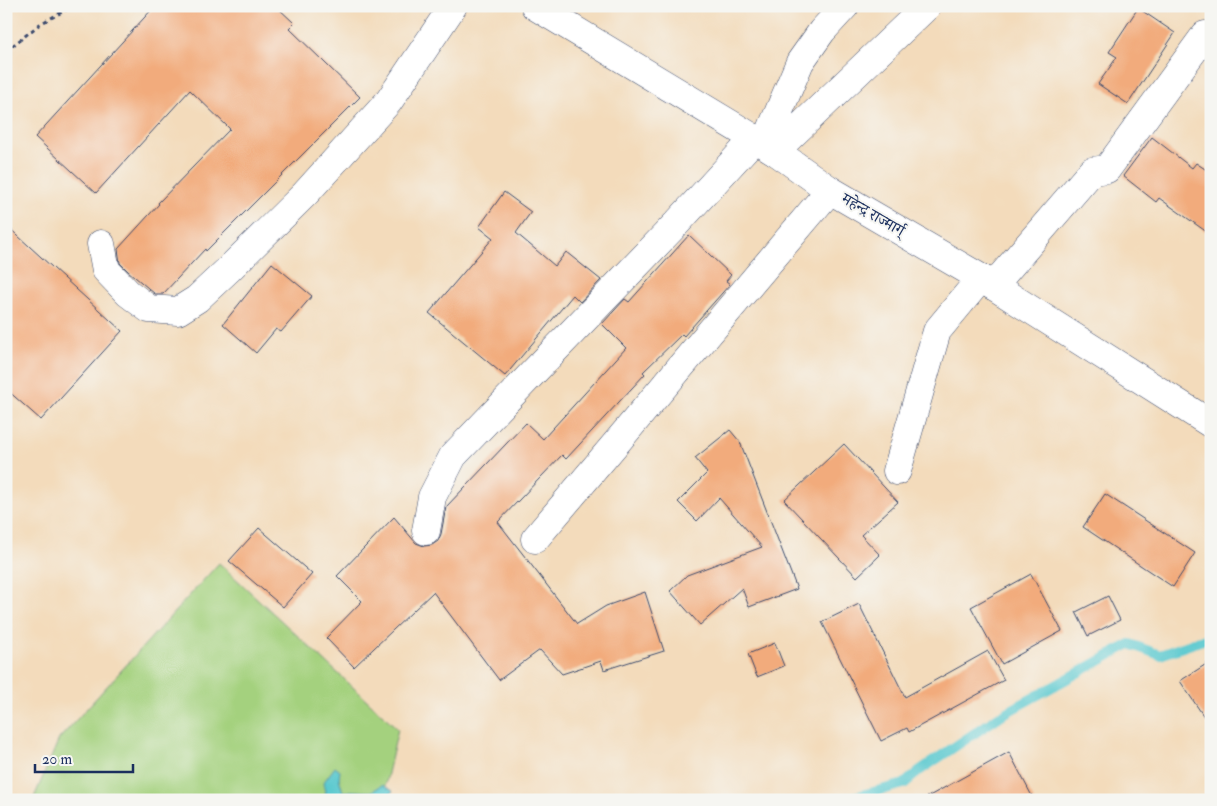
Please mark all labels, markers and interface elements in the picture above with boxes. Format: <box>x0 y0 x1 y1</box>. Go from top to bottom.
street label: महेन्द्र राज्मार्ग् <box>837 188 911 242</box>
scale bar <box>35 741 132 773</box>
text: 20 m <box>42 750 72 769</box>

